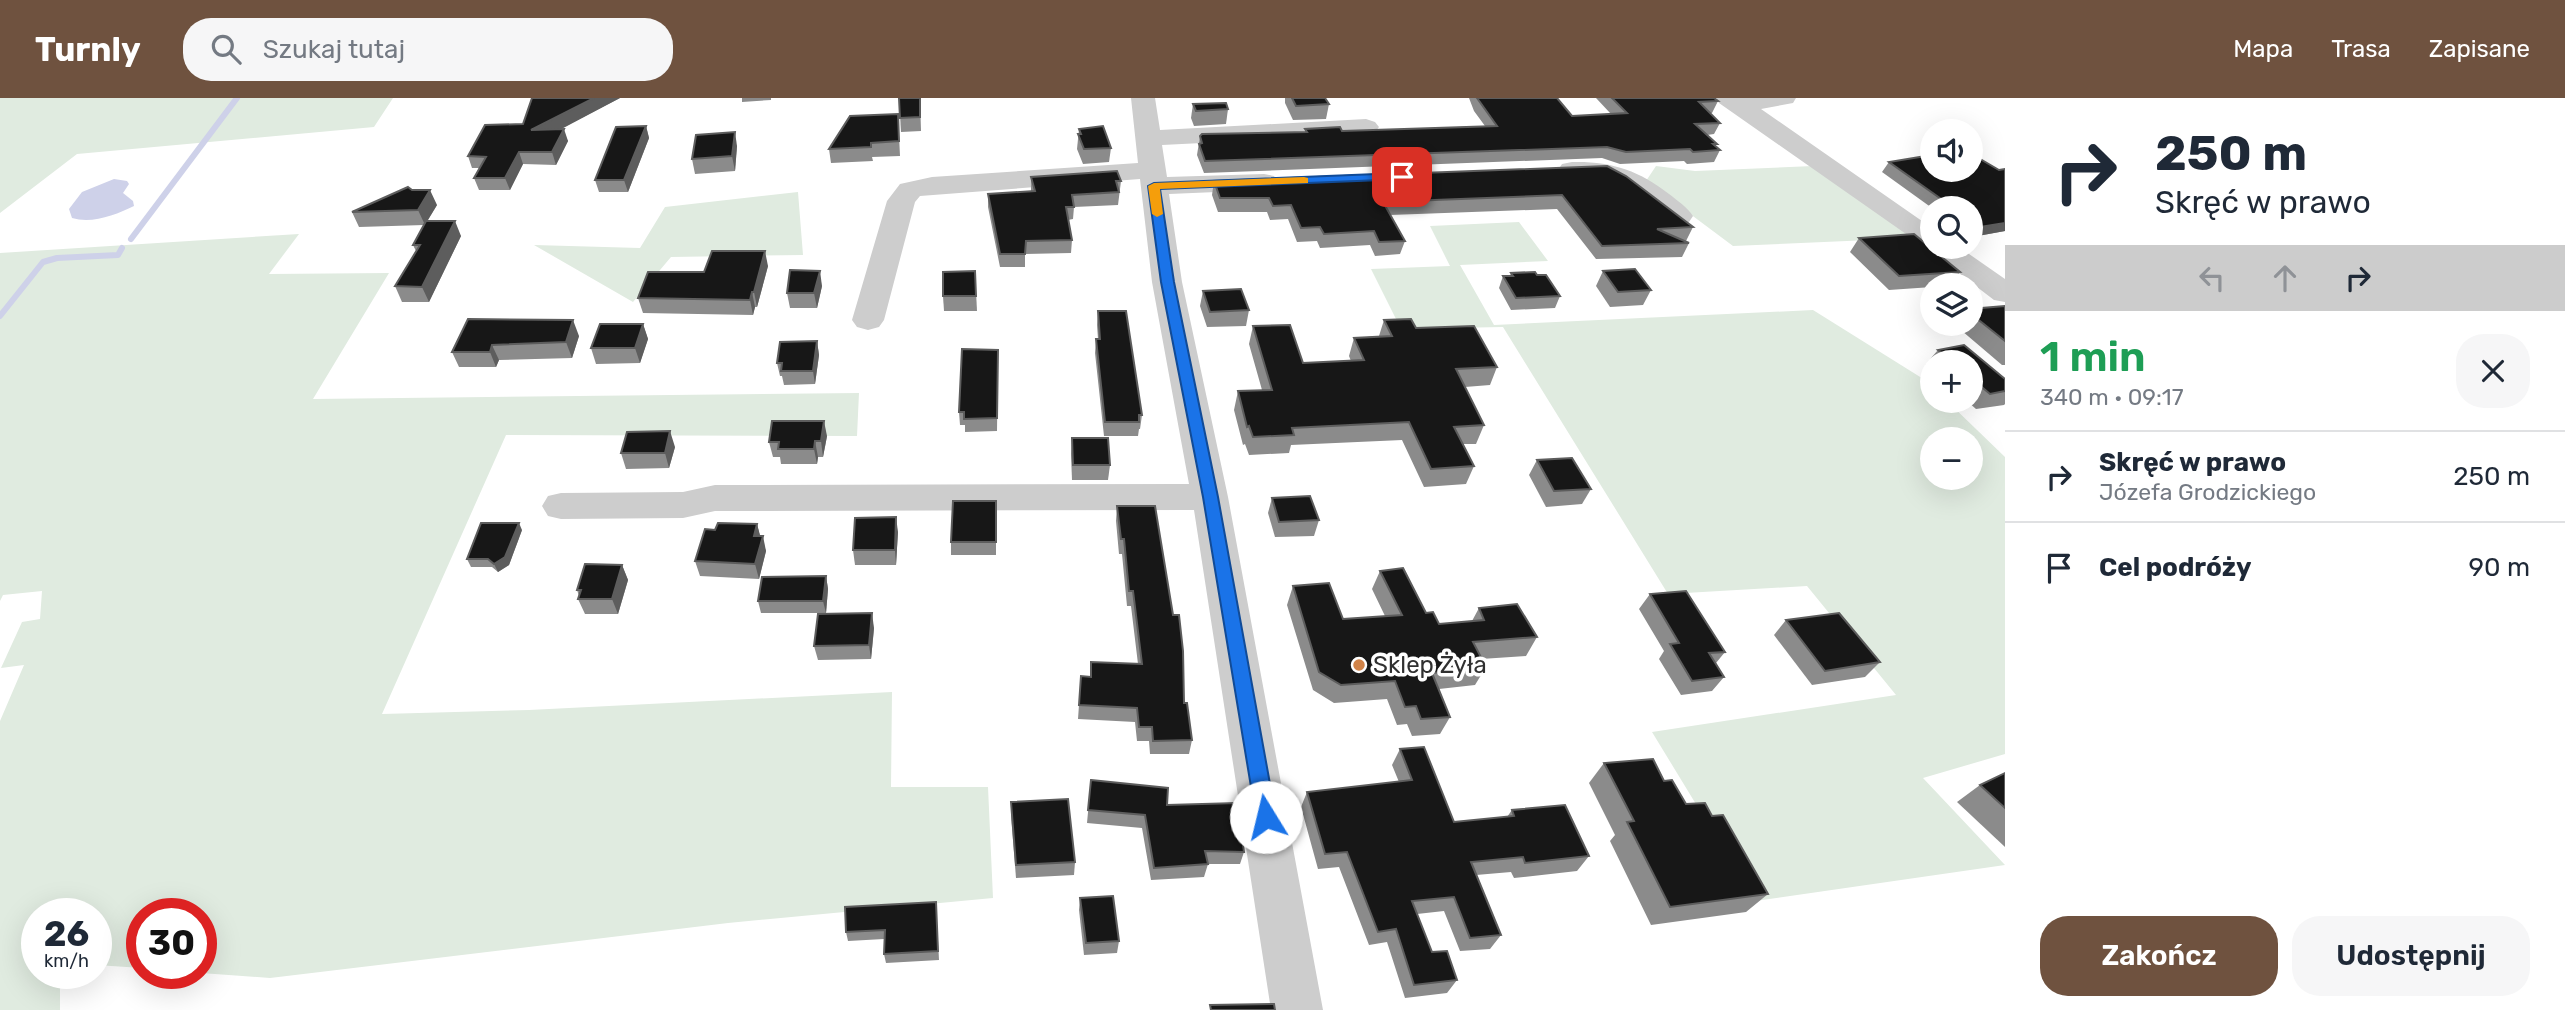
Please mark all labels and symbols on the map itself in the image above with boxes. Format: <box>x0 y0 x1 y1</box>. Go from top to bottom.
pin <box>1372 147 1432 207</box>
place label: Sklep Żyła <box>1373 651 1487 679</box>
marker: Sklep Żyła <box>1351 657 1367 673</box>
position arrow <box>1229 780 1303 854</box>
speed limit sign: 30 <box>126 898 217 989</box>

